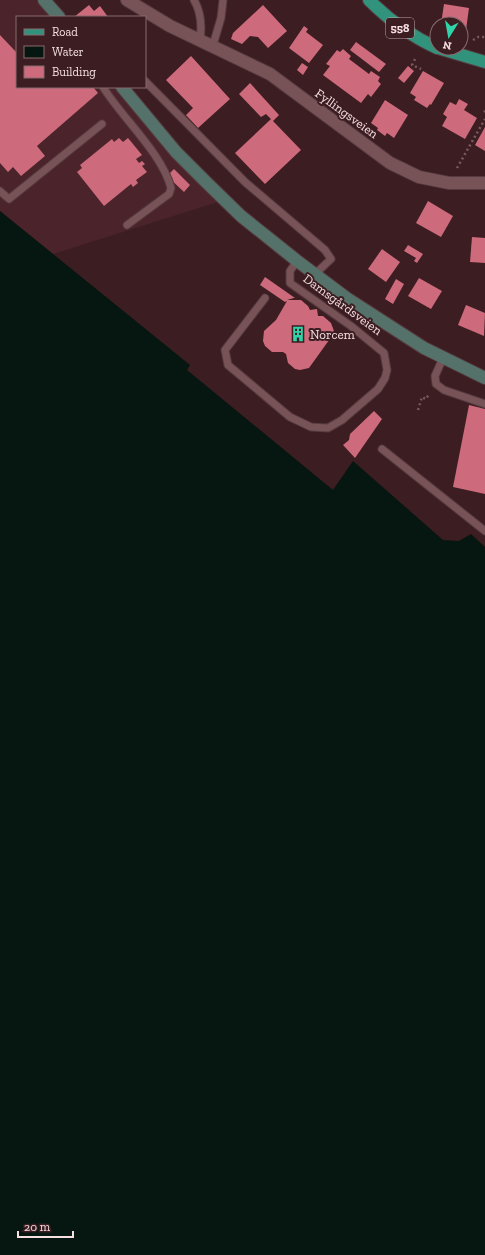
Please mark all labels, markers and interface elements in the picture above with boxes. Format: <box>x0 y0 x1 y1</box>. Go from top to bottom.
legend <box>16 16 146 88</box>
north arrow <box>429 16 469 56</box>
road number: 558 <box>386 18 414 38</box>
text: Road <box>52 25 78 39</box>
text: N <box>441 38 453 53</box>
text: Water <box>52 45 84 59</box>
text: Building <box>52 65 96 79</box>
street label: Fyllingsveien <box>312 86 382 142</box>
street label: Damsgårdsveien <box>300 271 385 338</box>
building icon: Norcem <box>289 325 307 343</box>
place label: Norcem <box>310 327 356 342</box>
scale bar <box>18 1213 73 1239</box>
text: 20 m <box>24 1220 51 1234</box>

